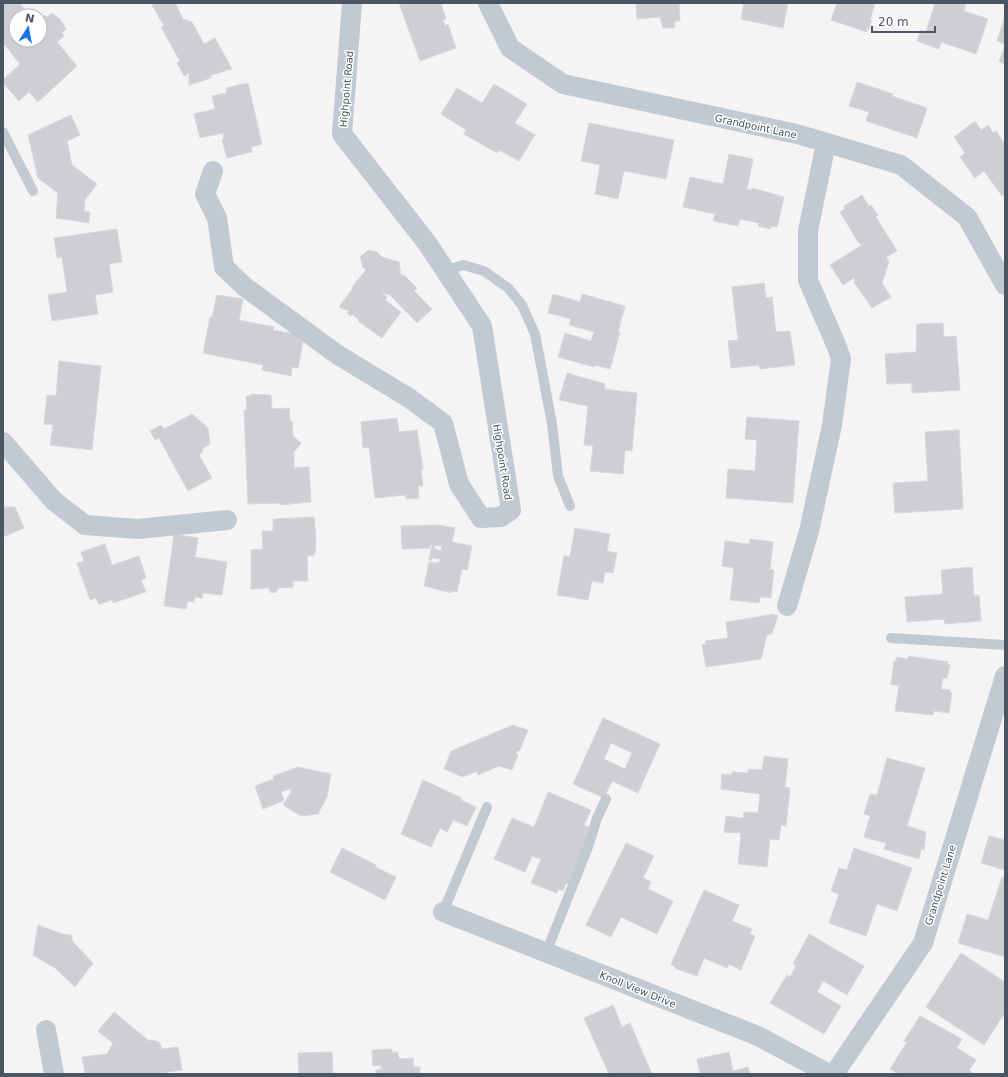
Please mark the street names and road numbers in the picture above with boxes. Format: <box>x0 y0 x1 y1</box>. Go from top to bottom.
street label: Highpoint Road <box>338 50 355 128</box>
street label: Grandpoint Lane <box>714 112 798 141</box>
street label: Highpoint Road <box>491 423 514 501</box>
street label: Grandpoint Lane <box>923 844 958 927</box>
street label: Knoll View Drive <box>598 969 678 1010</box>

